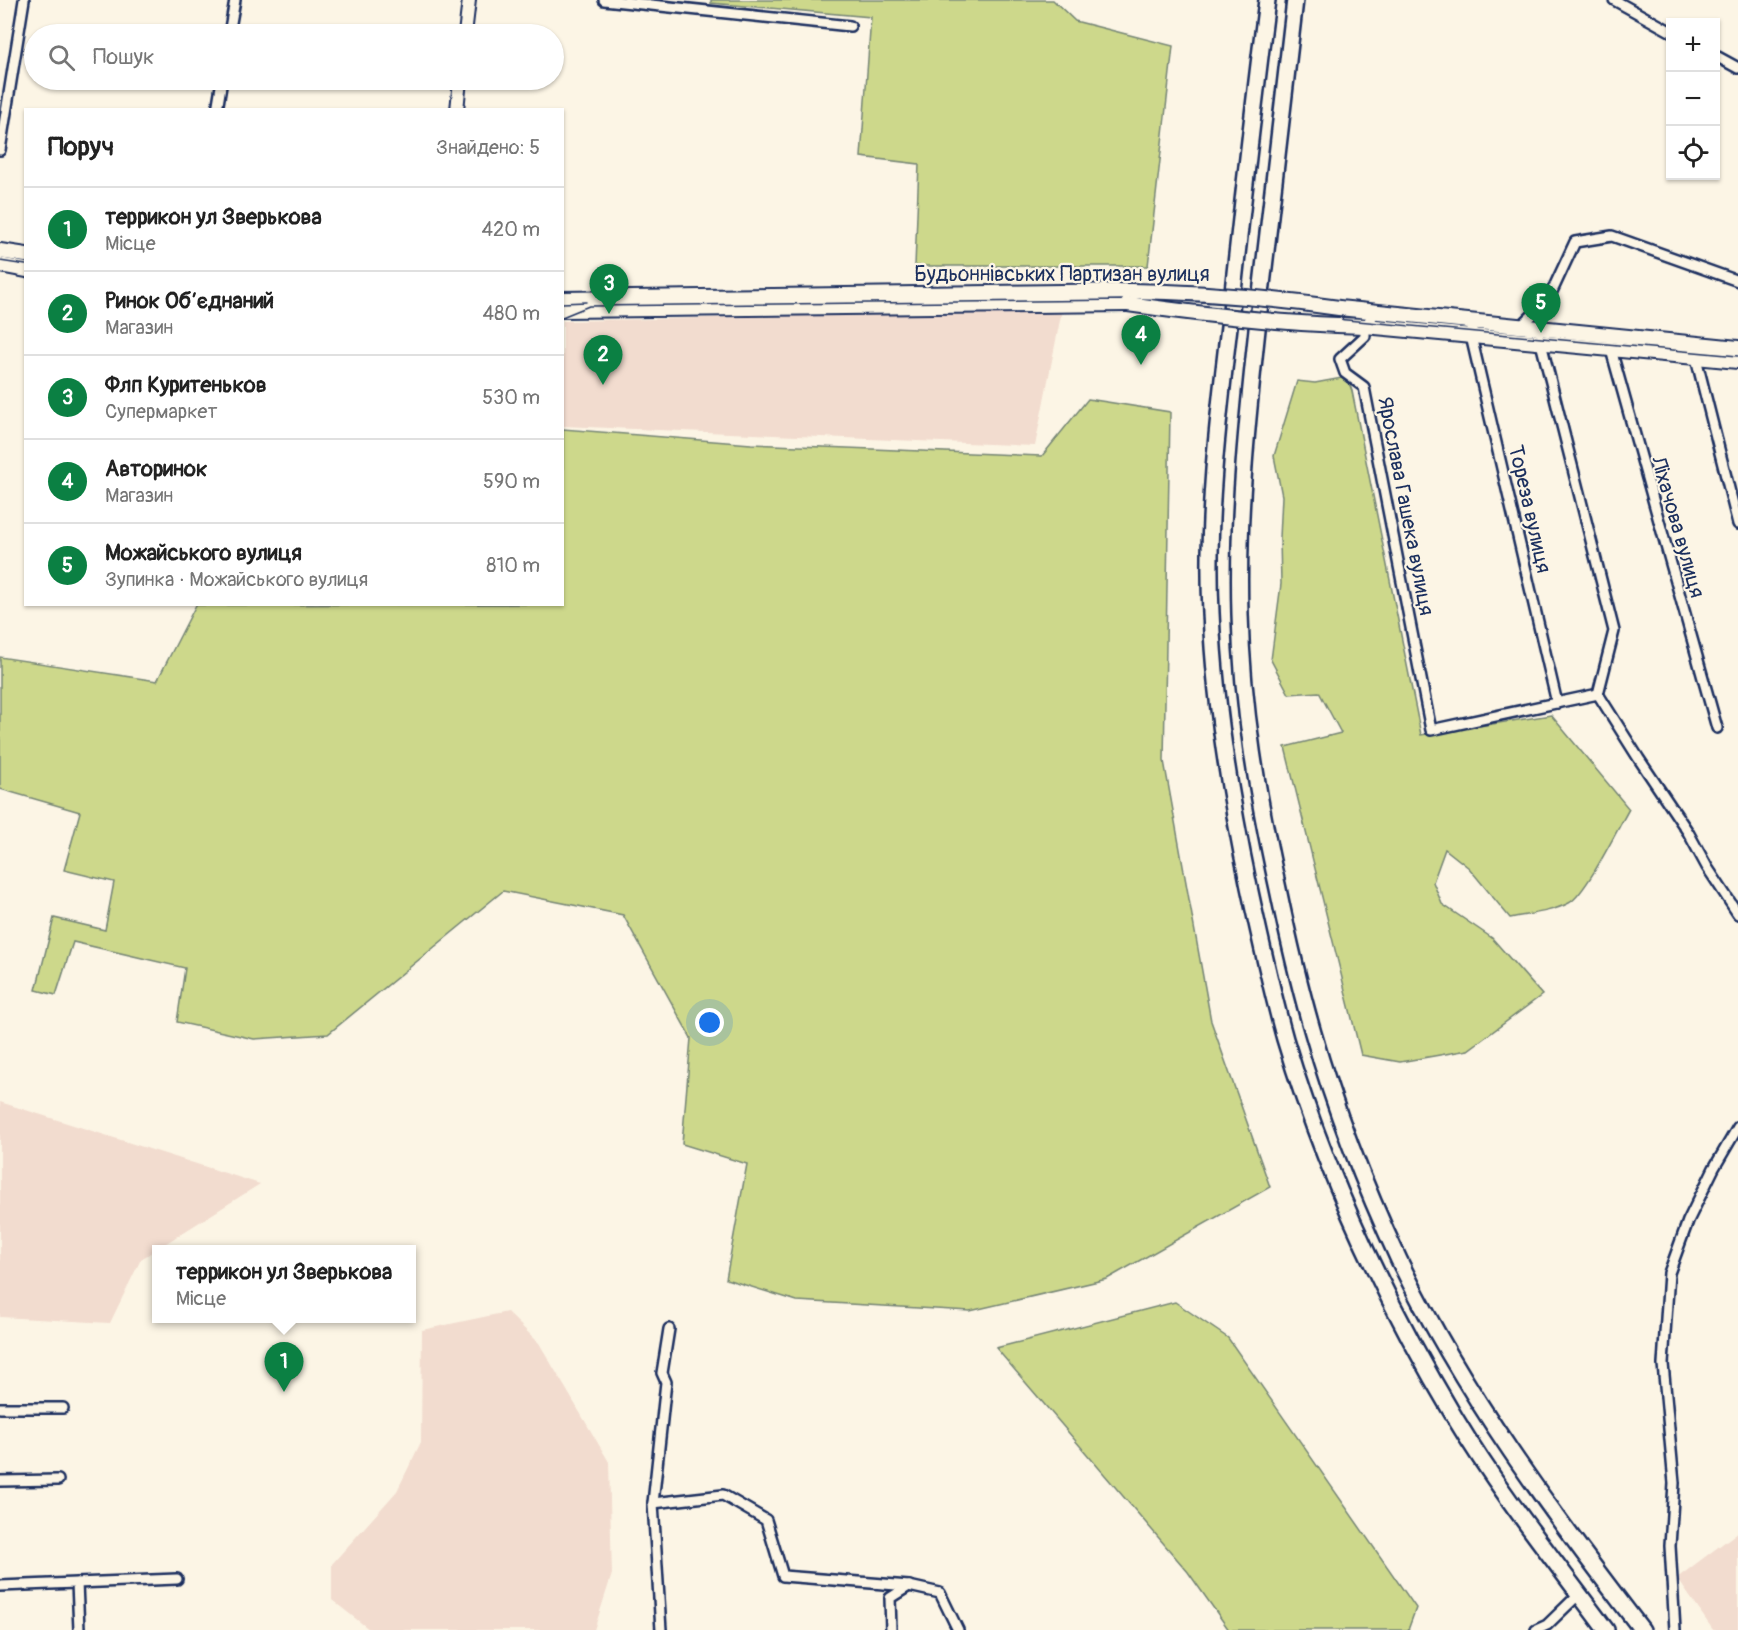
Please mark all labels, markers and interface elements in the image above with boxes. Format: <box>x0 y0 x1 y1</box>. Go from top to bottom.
map controls <box>1666 18 1720 180</box>
button: + <box>1666 18 1720 72</box>
search box <box>24 24 564 90</box>
icon: search <box>45 41 78 74</box>
text: Пошук <box>93 43 154 71</box>
button: − <box>1666 72 1720 126</box>
button: locate <box>1666 126 1720 180</box>
text: Поруч <box>48 131 114 163</box>
text: Знайдено: 5 <box>436 135 540 160</box>
text: террикон ул Зверькова <box>105 203 322 231</box>
text: 1 <box>64 217 71 242</box>
text: 420 m <box>481 217 540 242</box>
text: Місце <box>105 231 156 256</box>
street label: Будьоннівських Партизан вулиця <box>914 261 1210 288</box>
pin: 3 <box>590 264 628 314</box>
pin: 5 <box>1522 284 1560 333</box>
text: Ринок Обʼєднаний <box>105 287 274 315</box>
text: 2 <box>62 301 73 326</box>
text: 480 m <box>483 301 540 326</box>
text: Магазин <box>105 315 173 340</box>
pin: 4 <box>1122 316 1160 365</box>
pin: 2 <box>584 336 622 385</box>
text: Флп Куритеньков <box>105 371 266 399</box>
text: 3 <box>62 385 73 410</box>
text: 530 m <box>482 385 540 410</box>
street label: Ярослава Гашека вулиця <box>1371 394 1440 618</box>
text: Супермаркет <box>105 399 217 424</box>
street label: Тореза вулиця <box>1502 443 1557 576</box>
street label: Ліхачова вулиця <box>1644 452 1711 601</box>
text: Авторинок <box>105 455 207 483</box>
text: 4 <box>62 469 73 494</box>
text: 590 m <box>483 469 540 494</box>
text: Магазин <box>105 483 173 508</box>
text: Можайського вулиця <box>105 539 302 567</box>
text: 5 <box>62 553 73 578</box>
text: 810 m <box>486 553 540 578</box>
text: Зупинка · Можайського вулиця <box>105 567 368 592</box>
your location <box>695 1008 724 1037</box>
popup <box>152 1245 416 1323</box>
text: террикон ул Зверькова <box>176 1258 392 1286</box>
text: Місце <box>176 1286 226 1311</box>
pin: 1 <box>264 1342 304 1392</box>

